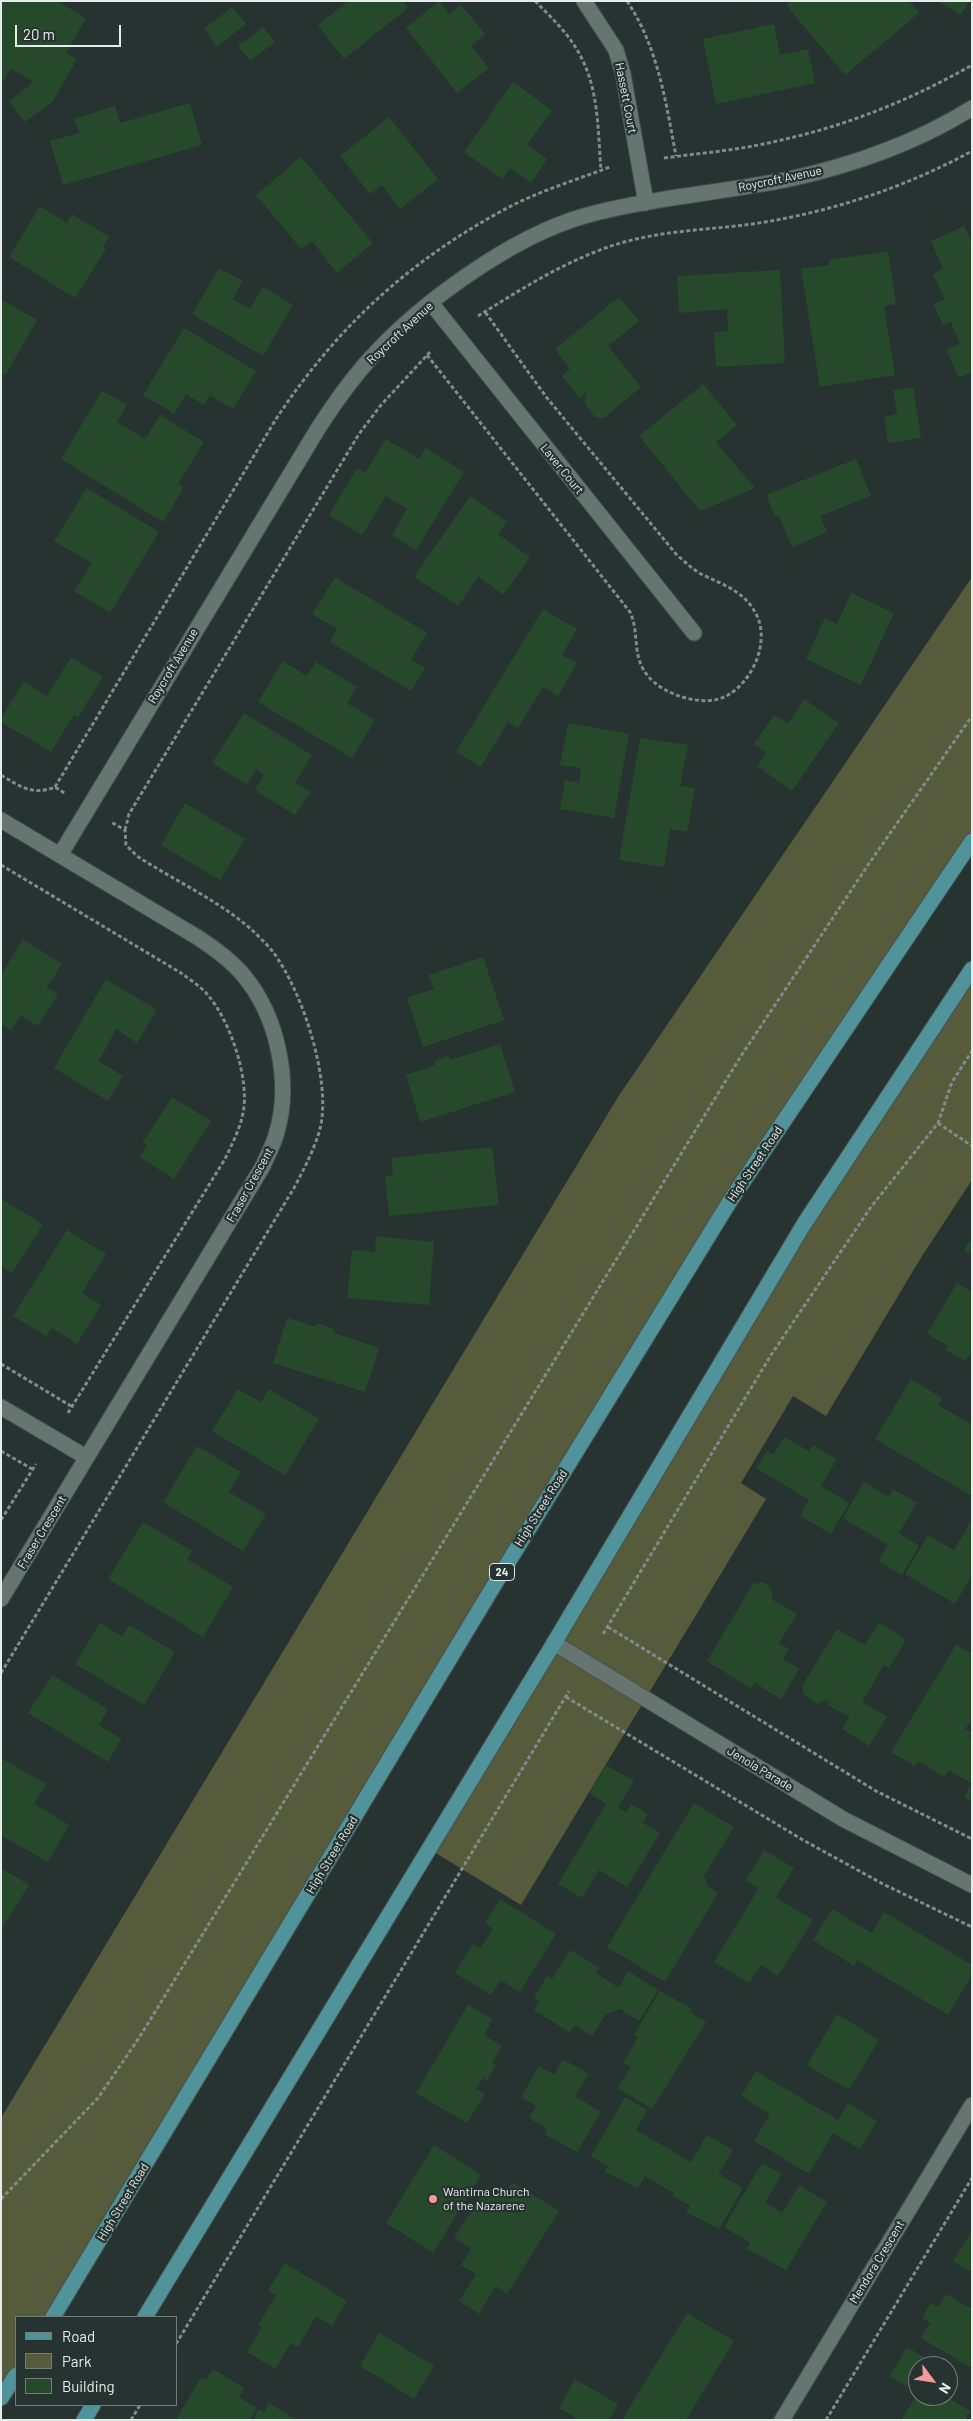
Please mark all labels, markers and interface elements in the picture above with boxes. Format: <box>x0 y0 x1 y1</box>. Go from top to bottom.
scale bar <box>18 15 124 47</box>
text: 20 m <box>23 25 55 43</box>
street label: Hassett Court <box>612 61 640 135</box>
street label: Roycroft Avenue <box>737 163 823 195</box>
street label: Roycroft Avenue <box>364 299 436 367</box>
street label: Laver Court <box>537 441 587 497</box>
street label: Roycroft Avenue <box>145 626 201 706</box>
street label: High Street Road <box>724 1124 786 1204</box>
street label: Fraser Crescent <box>224 1145 276 1225</box>
street label: High Street Road <box>512 1467 570 1549</box>
street label: Fraser Crescent <box>14 1493 70 1571</box>
road number: 24 <box>490 1564 514 1580</box>
street label: Jenola Parade <box>725 1744 795 1794</box>
street label: High Street Road <box>303 1814 361 1896</box>
street label: High Street Road <box>94 2161 152 2243</box>
place label: Wantirna Church of the Nazarene <box>443 2185 530 2213</box>
marker: Wantirna Church of the Nazarene <box>427 2193 439 2205</box>
street label: Mendora Crescent <box>847 2218 907 2306</box>
legend <box>15 2316 178 2406</box>
text: Road <box>62 2327 95 2345</box>
text: Park <box>62 2352 91 2370</box>
north arrow <box>908 2356 958 2406</box>
text: Building <box>62 2377 115 2395</box>
text: N <box>936 2380 955 2397</box>

